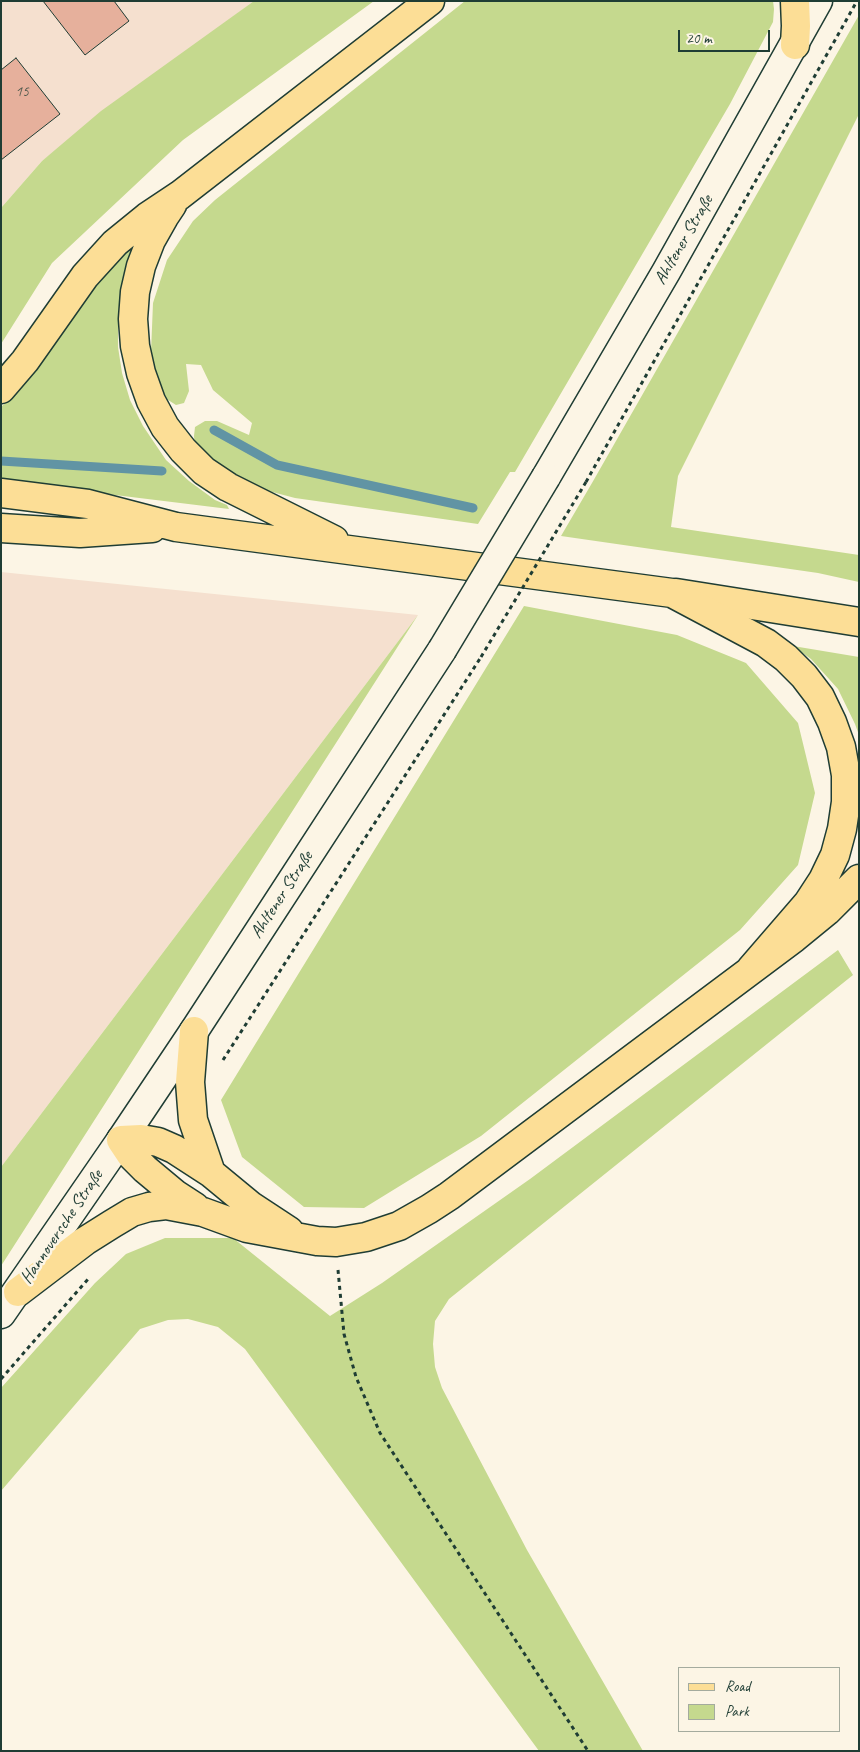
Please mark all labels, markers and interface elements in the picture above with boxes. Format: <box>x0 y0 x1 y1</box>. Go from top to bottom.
scale bar <box>680 20 772 52</box>
text: 20 m <box>686 29 712 48</box>
house number: 15 <box>15 83 29 101</box>
street label: Ahltener Straße <box>650 192 718 288</box>
street label: Ahltener Straße <box>246 847 318 943</box>
street label: Hannoversche Straße <box>16 1166 108 1288</box>
legend <box>678 1667 840 1732</box>
text: Road <box>725 1677 750 1696</box>
text: Park <box>725 1702 749 1721</box>

